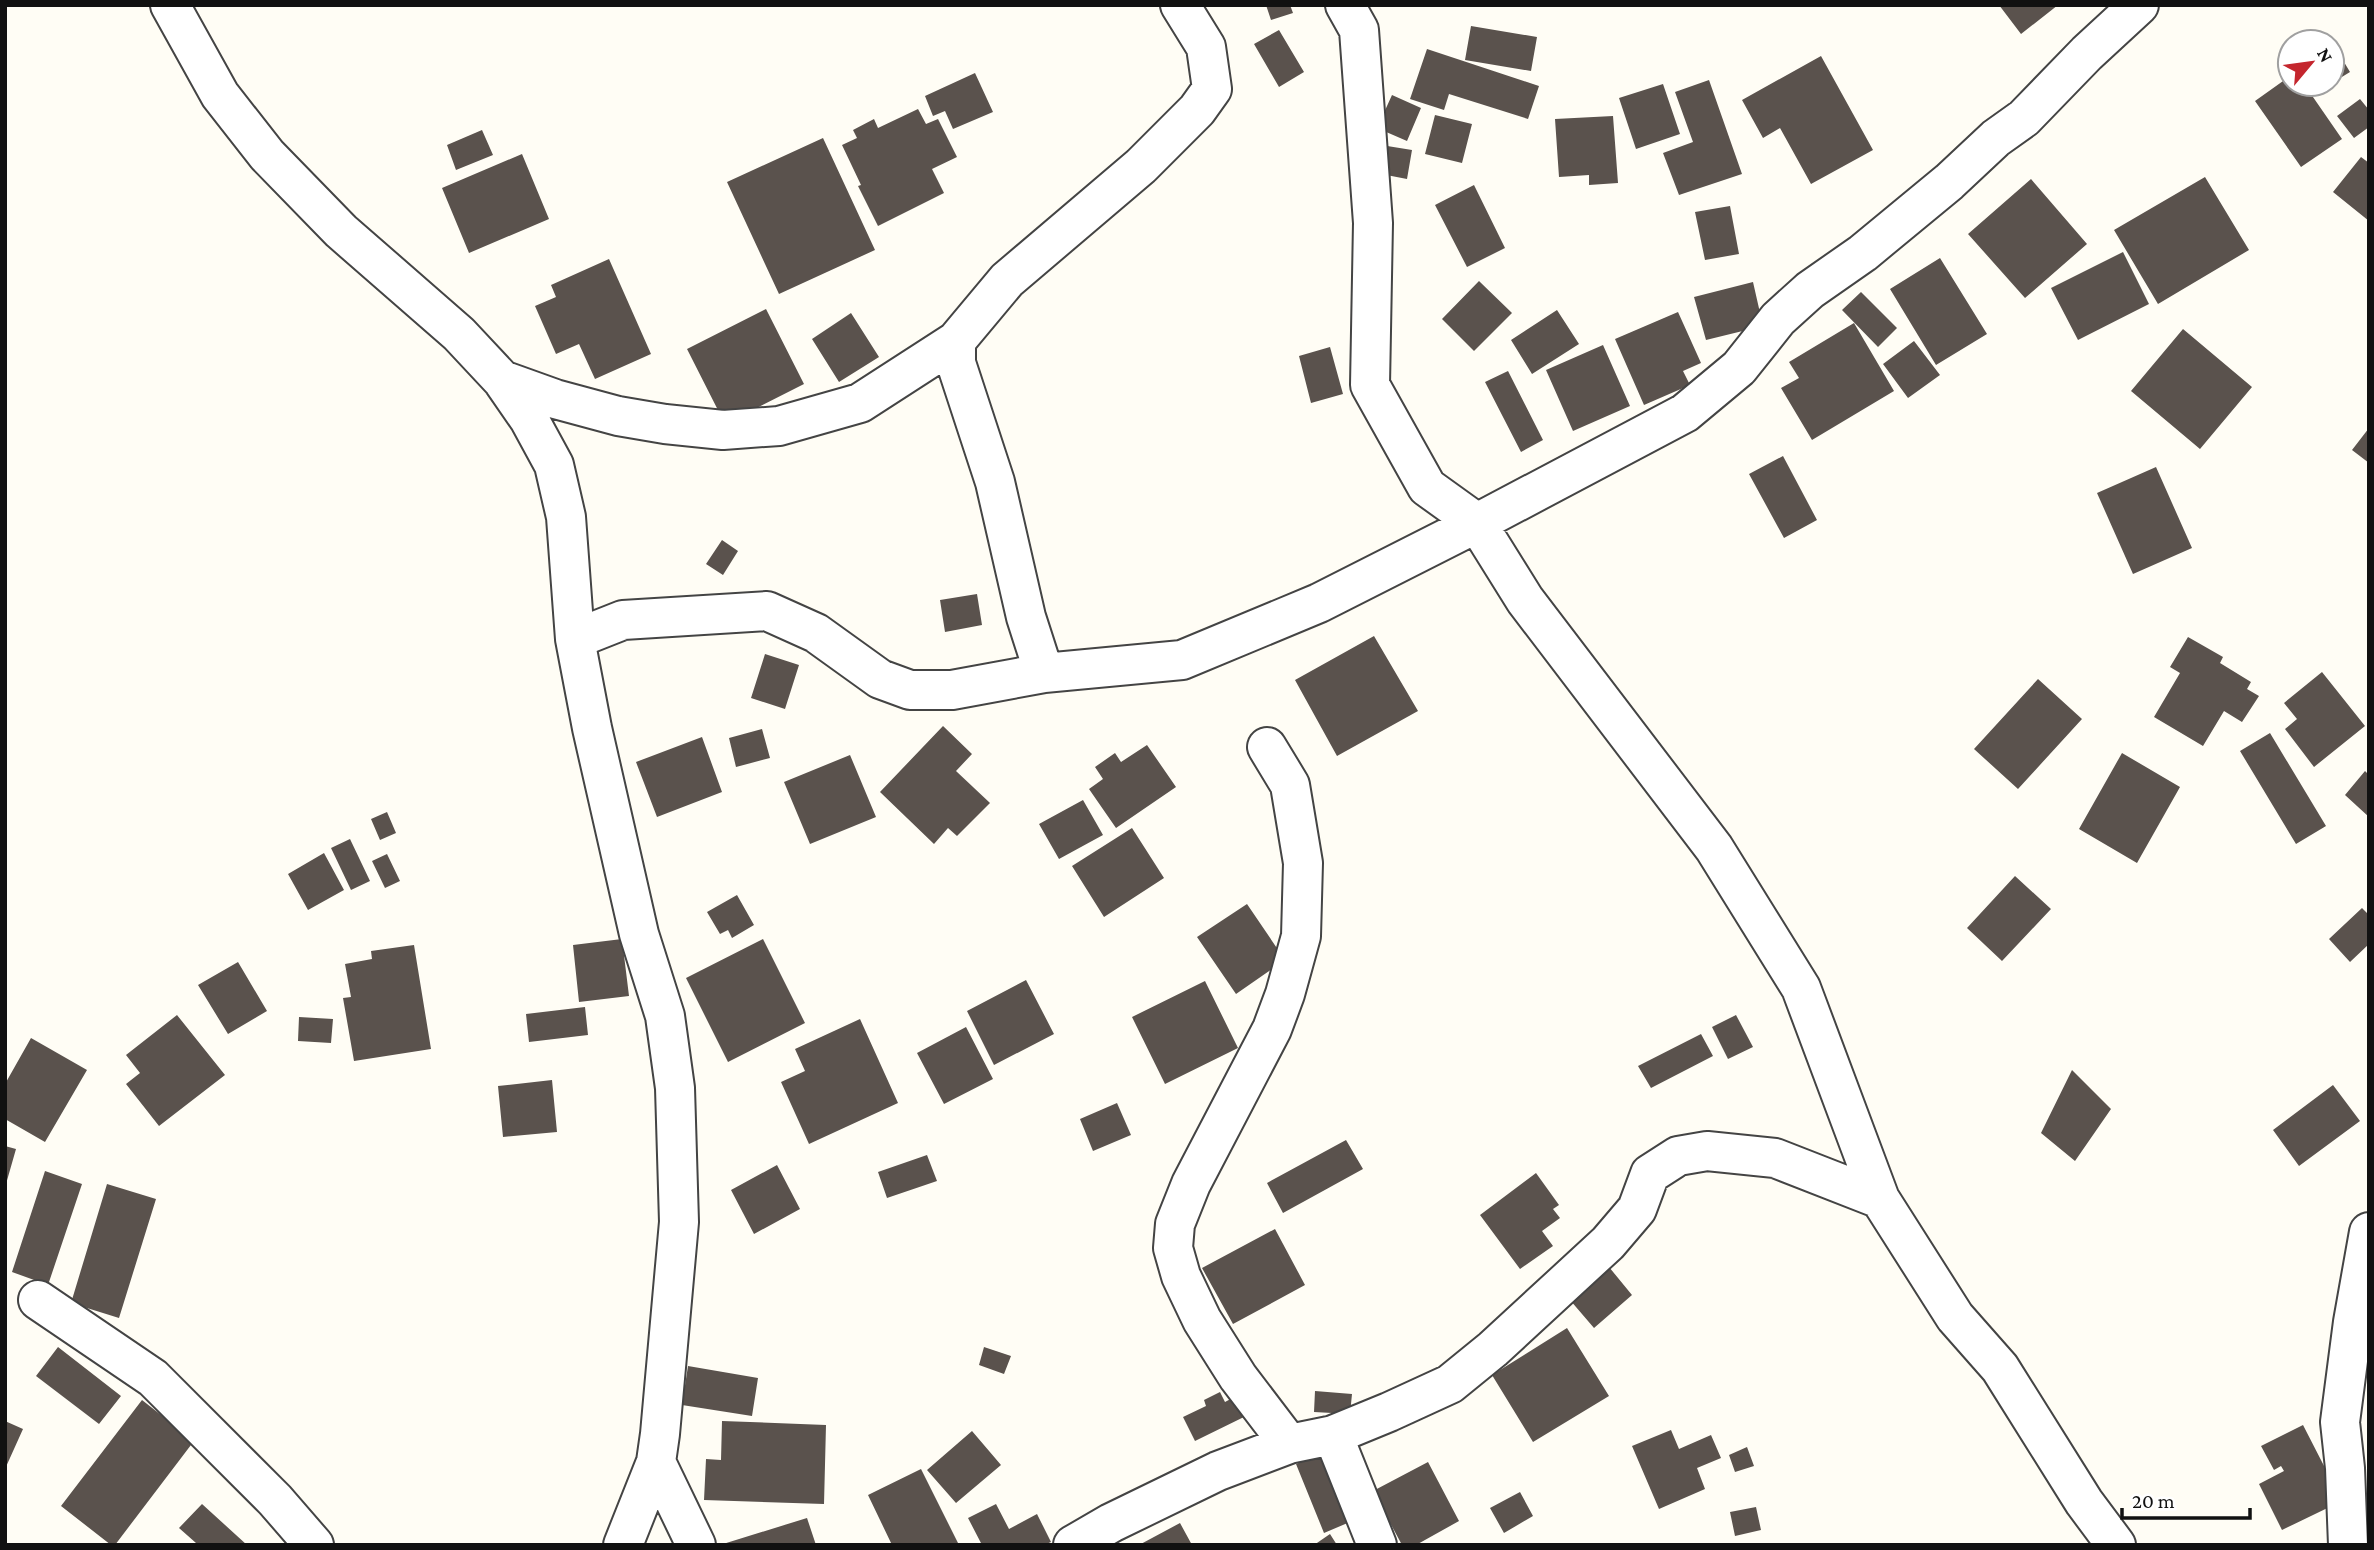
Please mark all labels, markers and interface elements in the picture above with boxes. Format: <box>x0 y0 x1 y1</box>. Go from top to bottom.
north arrow <box>2276 28 2346 98</box>
text: N <box>2313 44 2338 66</box>
scale bar <box>2122 1476 2250 1520</box>
text: 20 m <box>2132 1489 2175 1513</box>

